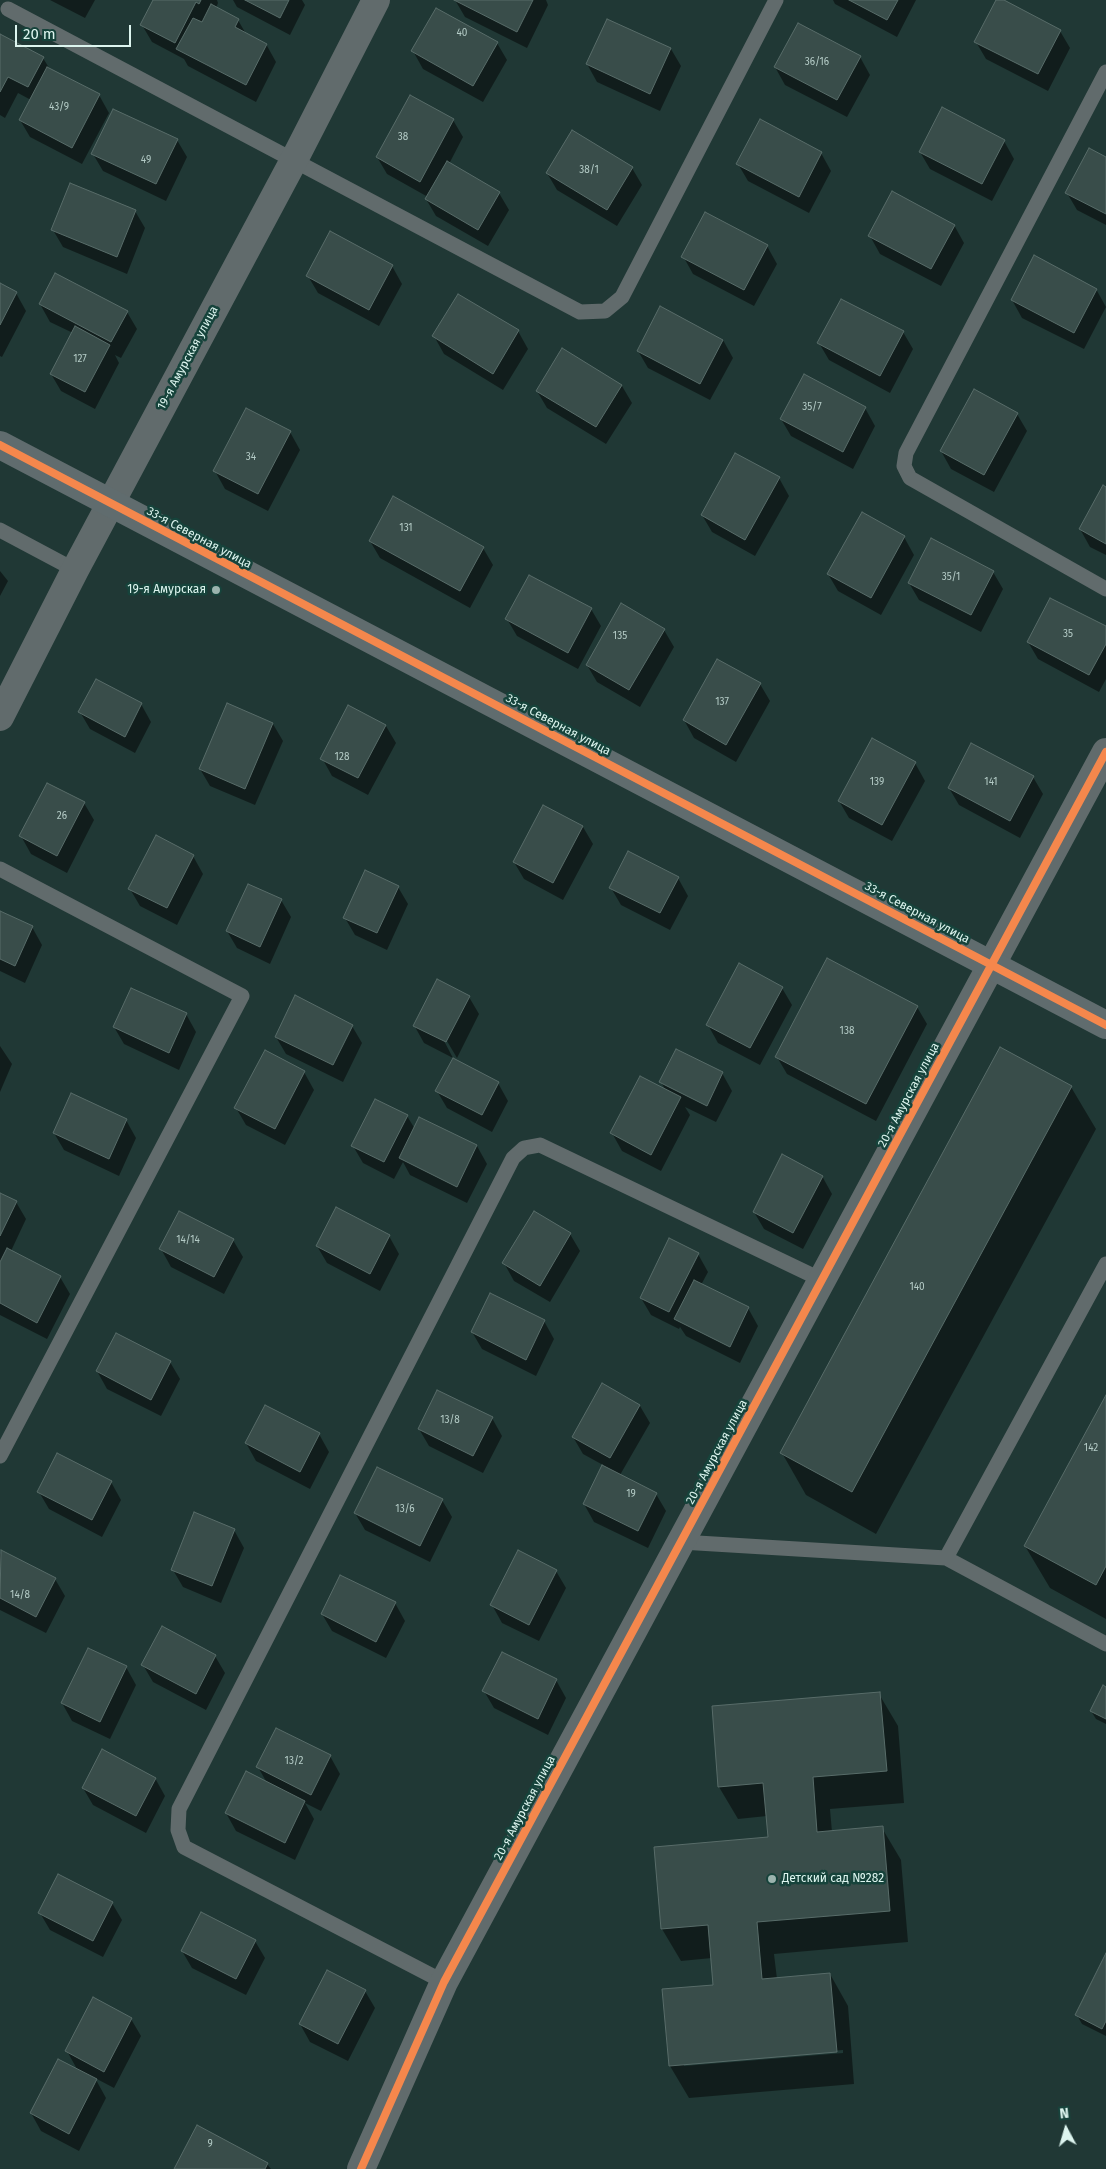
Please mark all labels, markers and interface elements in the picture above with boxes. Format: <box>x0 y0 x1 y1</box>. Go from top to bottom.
scale bar <box>18 15 134 47</box>
text: 20 m <box>23 25 56 43</box>
house number: 40 <box>457 27 467 39</box>
house number: 36/16 <box>805 56 829 68</box>
house number: 43/9 <box>49 101 69 113</box>
house number: 38 <box>398 131 408 143</box>
house number: 49 <box>141 154 151 166</box>
house number: 38/1 <box>579 164 599 176</box>
street label: 19-я Амурская улица <box>155 304 221 412</box>
house number: 127 <box>73 353 87 365</box>
house number: 35/7 <box>802 401 822 413</box>
house number: 34 <box>246 451 256 463</box>
street label: 33-я Северная улица <box>144 504 254 572</box>
house number: 131 <box>399 522 413 534</box>
house number: 35/1 <box>942 571 960 583</box>
place label: 19-я Амурская <box>127 583 206 597</box>
marker: 19-я Амурская <box>210 584 222 596</box>
house number: 35 <box>1063 628 1073 640</box>
house number: 135 <box>613 630 627 642</box>
street label: 33-я Северная улица <box>503 691 613 759</box>
house number: 137 <box>715 696 729 708</box>
house number: 128 <box>335 751 349 763</box>
house number: 139 <box>870 776 884 788</box>
house number: 141 <box>984 776 998 788</box>
house number: 26 <box>57 810 67 822</box>
street label: 33-я Северная улица <box>862 879 972 947</box>
house number: 138 <box>840 1025 854 1037</box>
street label: 20-я Амурская улица <box>875 1040 943 1150</box>
house number: 14/14 <box>176 1234 200 1246</box>
house number: 140 <box>909 1281 925 1293</box>
street label: 20-я Амурская улица <box>683 1397 751 1507</box>
house number: 13/8 <box>440 1414 460 1426</box>
house number: 142 <box>1084 1442 1098 1454</box>
house number: 19 <box>626 1488 636 1500</box>
house number: 13/6 <box>395 1503 415 1515</box>
house number: 14/8 <box>10 1589 30 1601</box>
street label: 20-я Амурская улица <box>491 1753 559 1863</box>
house number: 13/2 <box>285 1755 303 1767</box>
place label: Детский сад №282 <box>782 1872 884 1886</box>
marker: Детский сад №282 <box>766 1873 778 1885</box>
north arrow <box>1041 2104 1091 2154</box>
text: N <box>1059 2105 1070 2123</box>
house number: 9 <box>207 2138 213 2150</box>

